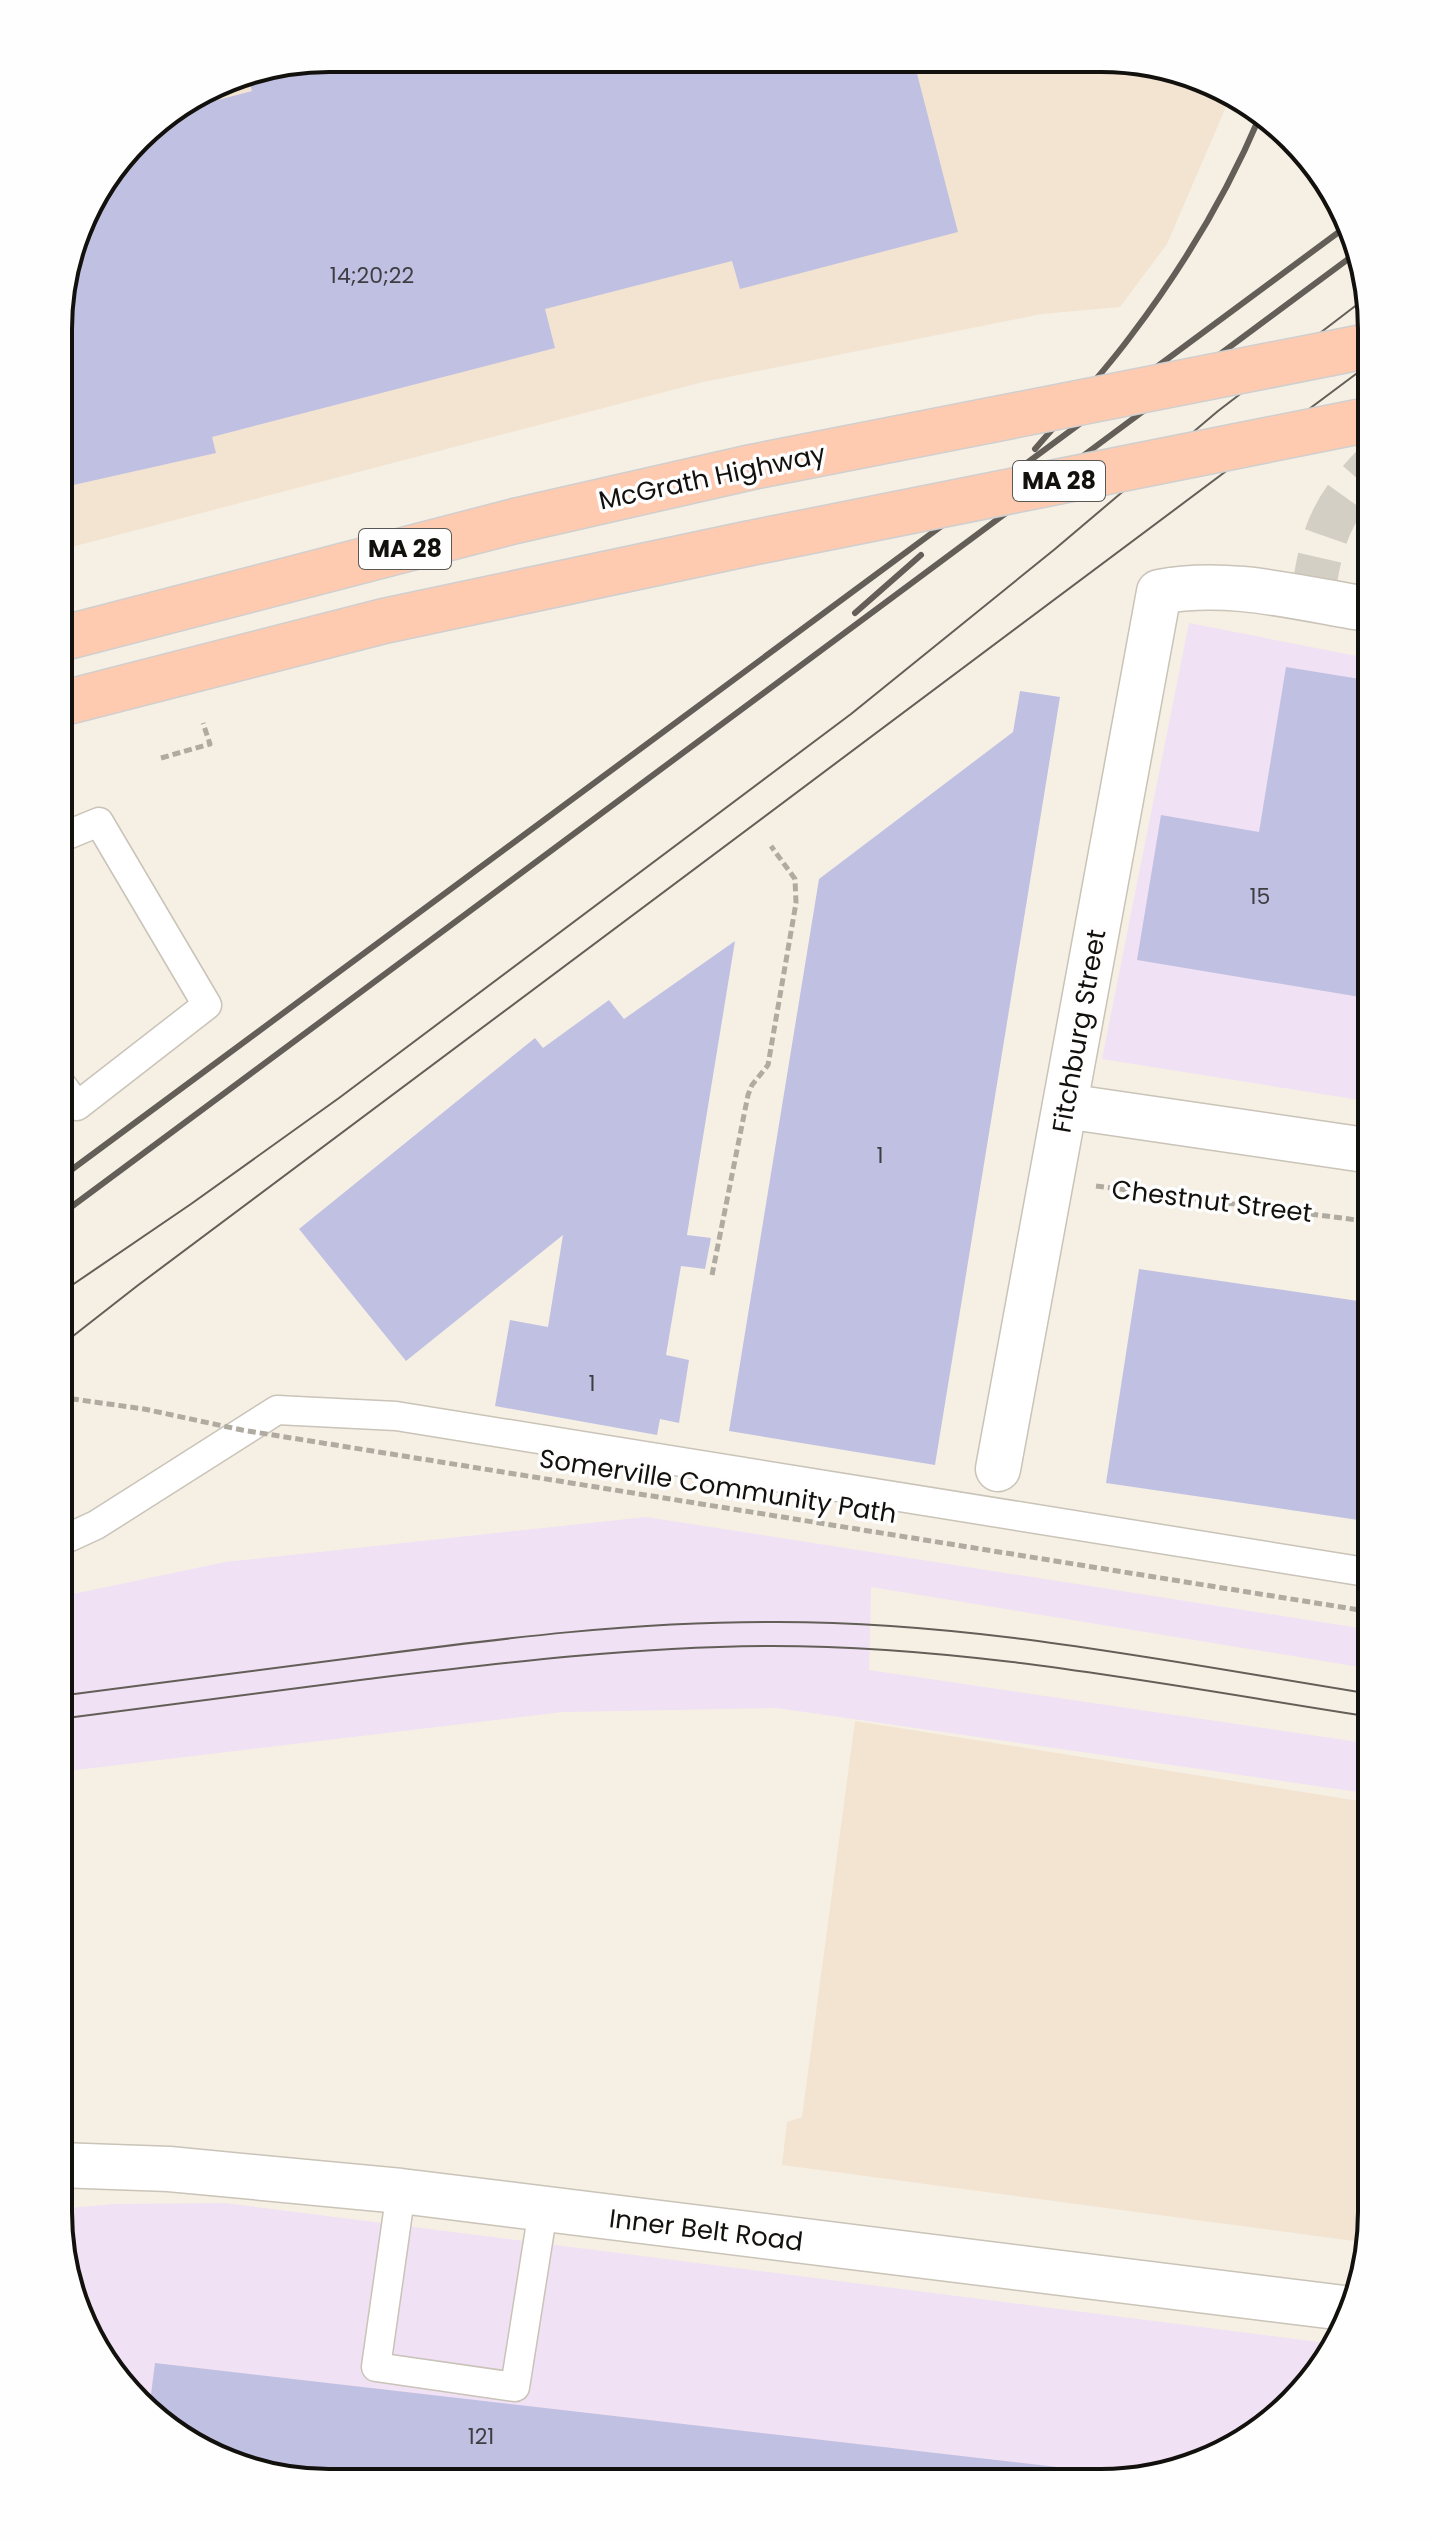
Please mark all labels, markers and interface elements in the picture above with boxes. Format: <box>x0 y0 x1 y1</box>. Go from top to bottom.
house number: 14;20;22 <box>330 260 414 291</box>
street label: McGrath Highway <box>595 435 829 519</box>
road number: MA 28 <box>1013 461 1105 501</box>
road number: MA 28 <box>359 529 451 569</box>
house number: 15 <box>1250 881 1270 912</box>
street label: Fitchburg Street <box>1043 926 1115 1136</box>
house number: 1 <box>876 1140 884 1171</box>
street label: Chestnut Street <box>1110 1171 1314 1231</box>
house number: 1 <box>588 1368 596 1399</box>
street label: Somerville Community Path <box>537 1440 899 1532</box>
street label: Inner Belt Road <box>607 2200 805 2260</box>
house number: 121 <box>468 2421 494 2452</box>

